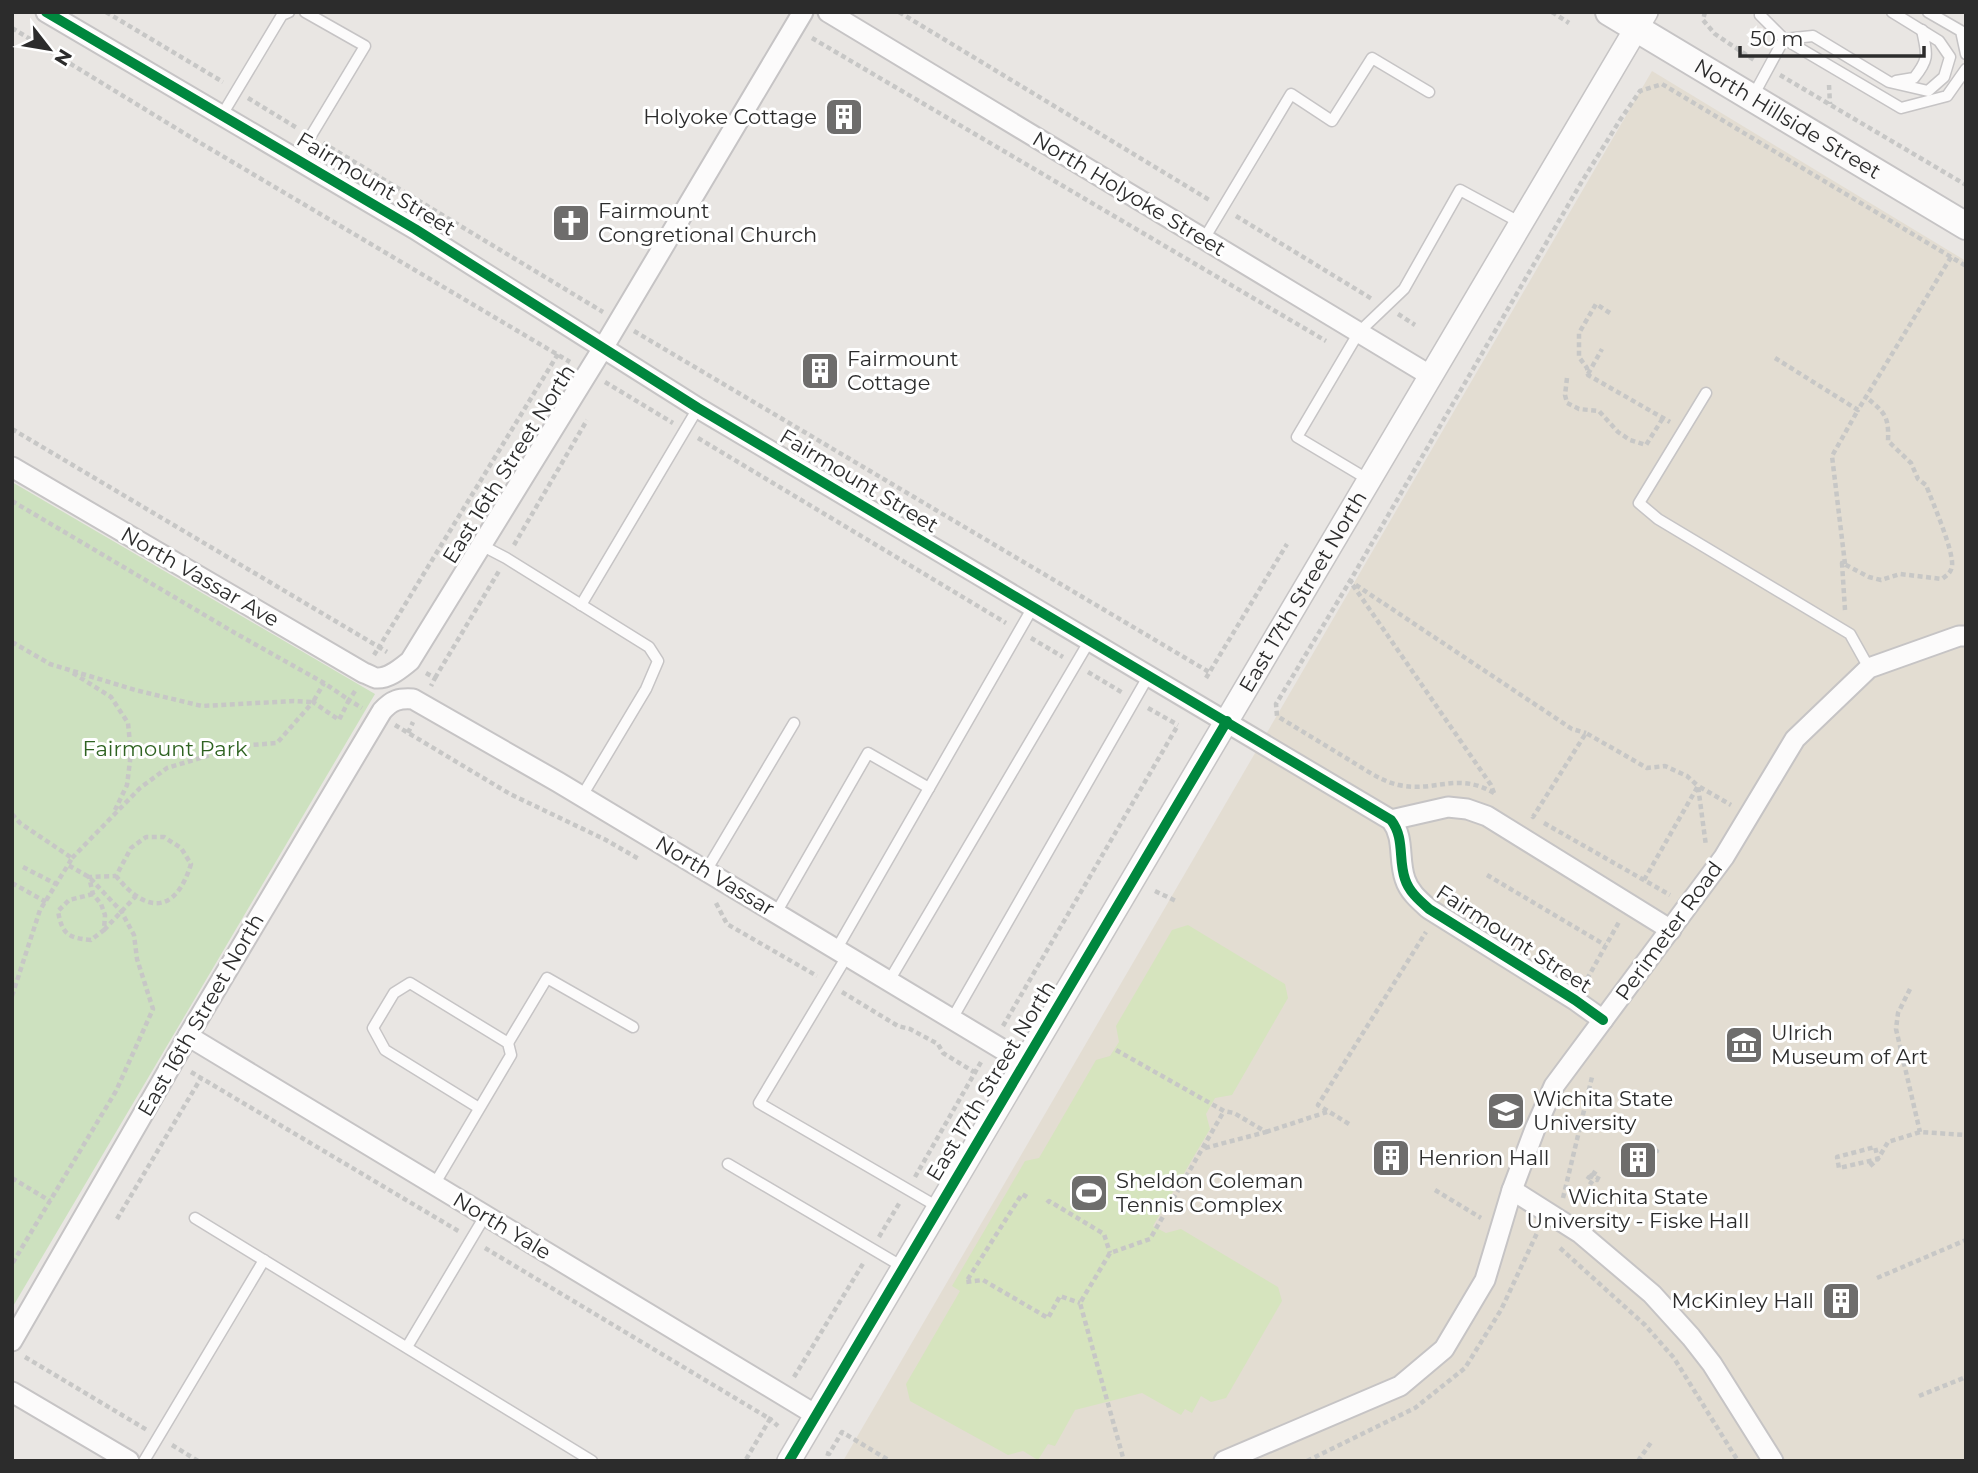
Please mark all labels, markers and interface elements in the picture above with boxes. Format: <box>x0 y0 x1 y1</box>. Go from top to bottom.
north arrow <box>14 14 84 84</box>
scale bar <box>1740 14 1924 58</box>
text: 50 m <box>1750 26 1804 51</box>
text: N <box>49 45 77 70</box>
street label: North Hillside Street <box>1690 53 1886 184</box>
building icon: Holyoke Cottage <box>823 96 865 138</box>
place label: Holyoke Cottage <box>643 104 817 129</box>
street label: Fairmount Street <box>292 126 460 241</box>
street label: North Holyoke Street <box>1028 126 1230 261</box>
place label: Fairmount Congretional Church <box>598 198 817 247</box>
church icon: Fairmount Congretional Church <box>550 202 592 244</box>
place label: Fairmount Cottage <box>847 346 958 395</box>
building icon: Fairmount Cottage <box>799 350 841 392</box>
street label: East 16th Street North <box>437 360 580 568</box>
street label: Fairmount Street <box>775 423 943 538</box>
street label: East 17th Street North <box>1234 486 1372 696</box>
street label: North Vassar Ave <box>117 521 284 632</box>
park label: Fairmount Park <box>83 736 248 761</box>
street label: North Vassar <box>651 830 779 921</box>
street label: Perimeter Road <box>1610 856 1727 1005</box>
street label: Fairmount Street <box>1432 879 1597 998</box>
street label: East 16th Street North <box>132 909 269 1121</box>
street label: East 17th Street North <box>921 976 1060 1185</box>
place label: Ulrich Museum of Art <box>1771 1020 1928 1069</box>
museum icon: Ulrich Museum of Art <box>1723 1024 1765 1066</box>
place label: Wichita State University <box>1533 1086 1673 1135</box>
school or university icon: Wichita State University <box>1485 1090 1527 1132</box>
building icon: Henrion Hall <box>1370 1137 1412 1179</box>
building icon: Wichita State University - Fiske Hall <box>1617 1139 1659 1181</box>
place label: Henrion Hall <box>1418 1145 1550 1170</box>
place label: Sheldon Coleman Tennis Complex <box>1116 1168 1303 1217</box>
sports icon: Sheldon Coleman Tennis Complex <box>1068 1172 1110 1214</box>
place label: Wichita State University - Fiske Hall <box>1527 1184 1749 1233</box>
street label: North Yale <box>449 1187 556 1265</box>
building icon: McKinley Hall <box>1820 1280 1862 1322</box>
place label: McKinley Hall <box>1672 1288 1814 1313</box>

